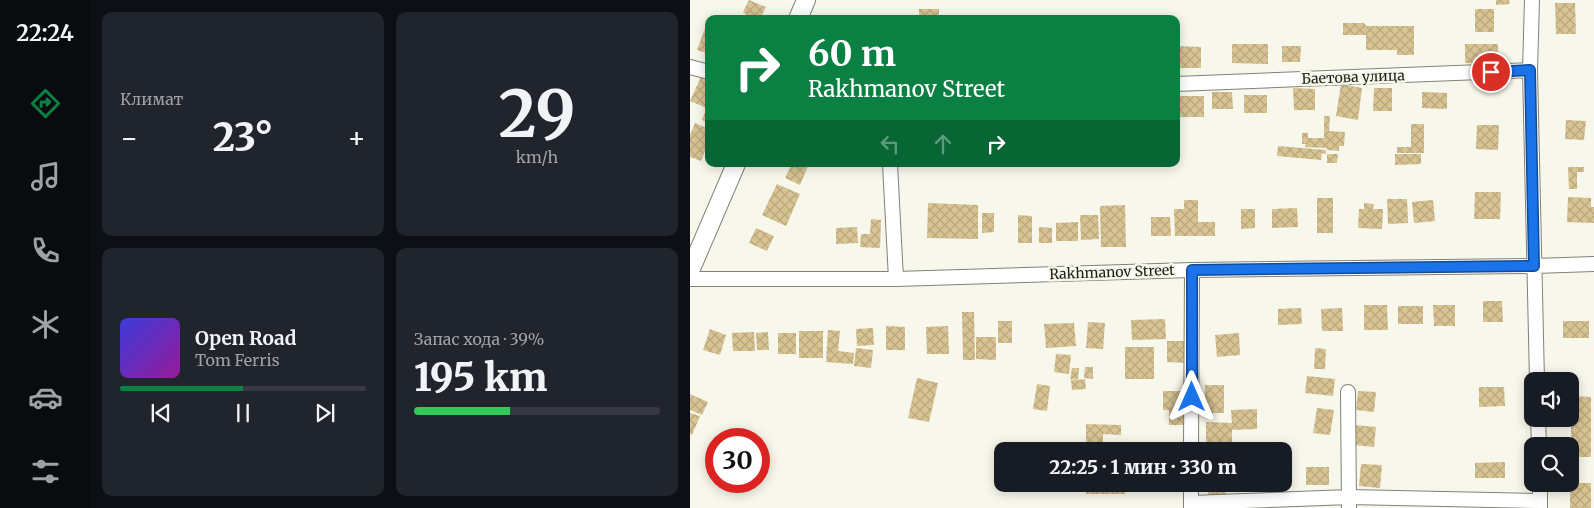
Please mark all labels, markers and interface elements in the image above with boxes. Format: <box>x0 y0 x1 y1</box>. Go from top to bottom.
text: 22:24 <box>16 19 74 47</box>
text: 60 m <box>808 32 896 76</box>
icon: right <box>725 35 790 100</box>
pin <box>1470 51 1512 93</box>
icon: arrive <box>1477 58 1505 86</box>
street label: Баетова улица <box>1301 66 1406 88</box>
text: 29 <box>498 73 576 155</box>
text: Rakhmanov Street <box>808 75 1005 103</box>
icon: directions <box>28 86 63 121</box>
text: Климат <box>120 89 183 109</box>
text: 23° <box>213 114 273 161</box>
text: − <box>120 120 139 156</box>
text: + <box>347 120 366 156</box>
icon: left <box>876 130 904 158</box>
icon: ahead <box>929 130 957 158</box>
icon: right <box>982 130 1010 158</box>
text: km/h <box>516 147 558 167</box>
icon: music <box>28 159 63 194</box>
icon: phone <box>28 233 63 268</box>
street label: Rakhmanov Street <box>1049 261 1175 283</box>
icon: climate <box>28 307 63 342</box>
text: Open Road <box>195 326 297 350</box>
text: Запас хода · 39% <box>414 329 544 349</box>
text: Tom Ferris <box>195 350 280 370</box>
text: 195 km <box>414 354 547 401</box>
position arrow <box>1165 370 1217 422</box>
map controls <box>1524 372 1579 492</box>
button: sound <box>1524 372 1579 427</box>
icon: car <box>28 380 63 415</box>
icon: previous <box>147 399 175 427</box>
icon: pause <box>229 399 257 427</box>
icon: next <box>311 399 339 427</box>
speed limit sign: 30 <box>705 428 770 493</box>
button: search <box>1524 437 1579 492</box>
icon: filters <box>28 454 63 489</box>
text: 22:25 · 1 мин · 330 m <box>1049 455 1237 479</box>

